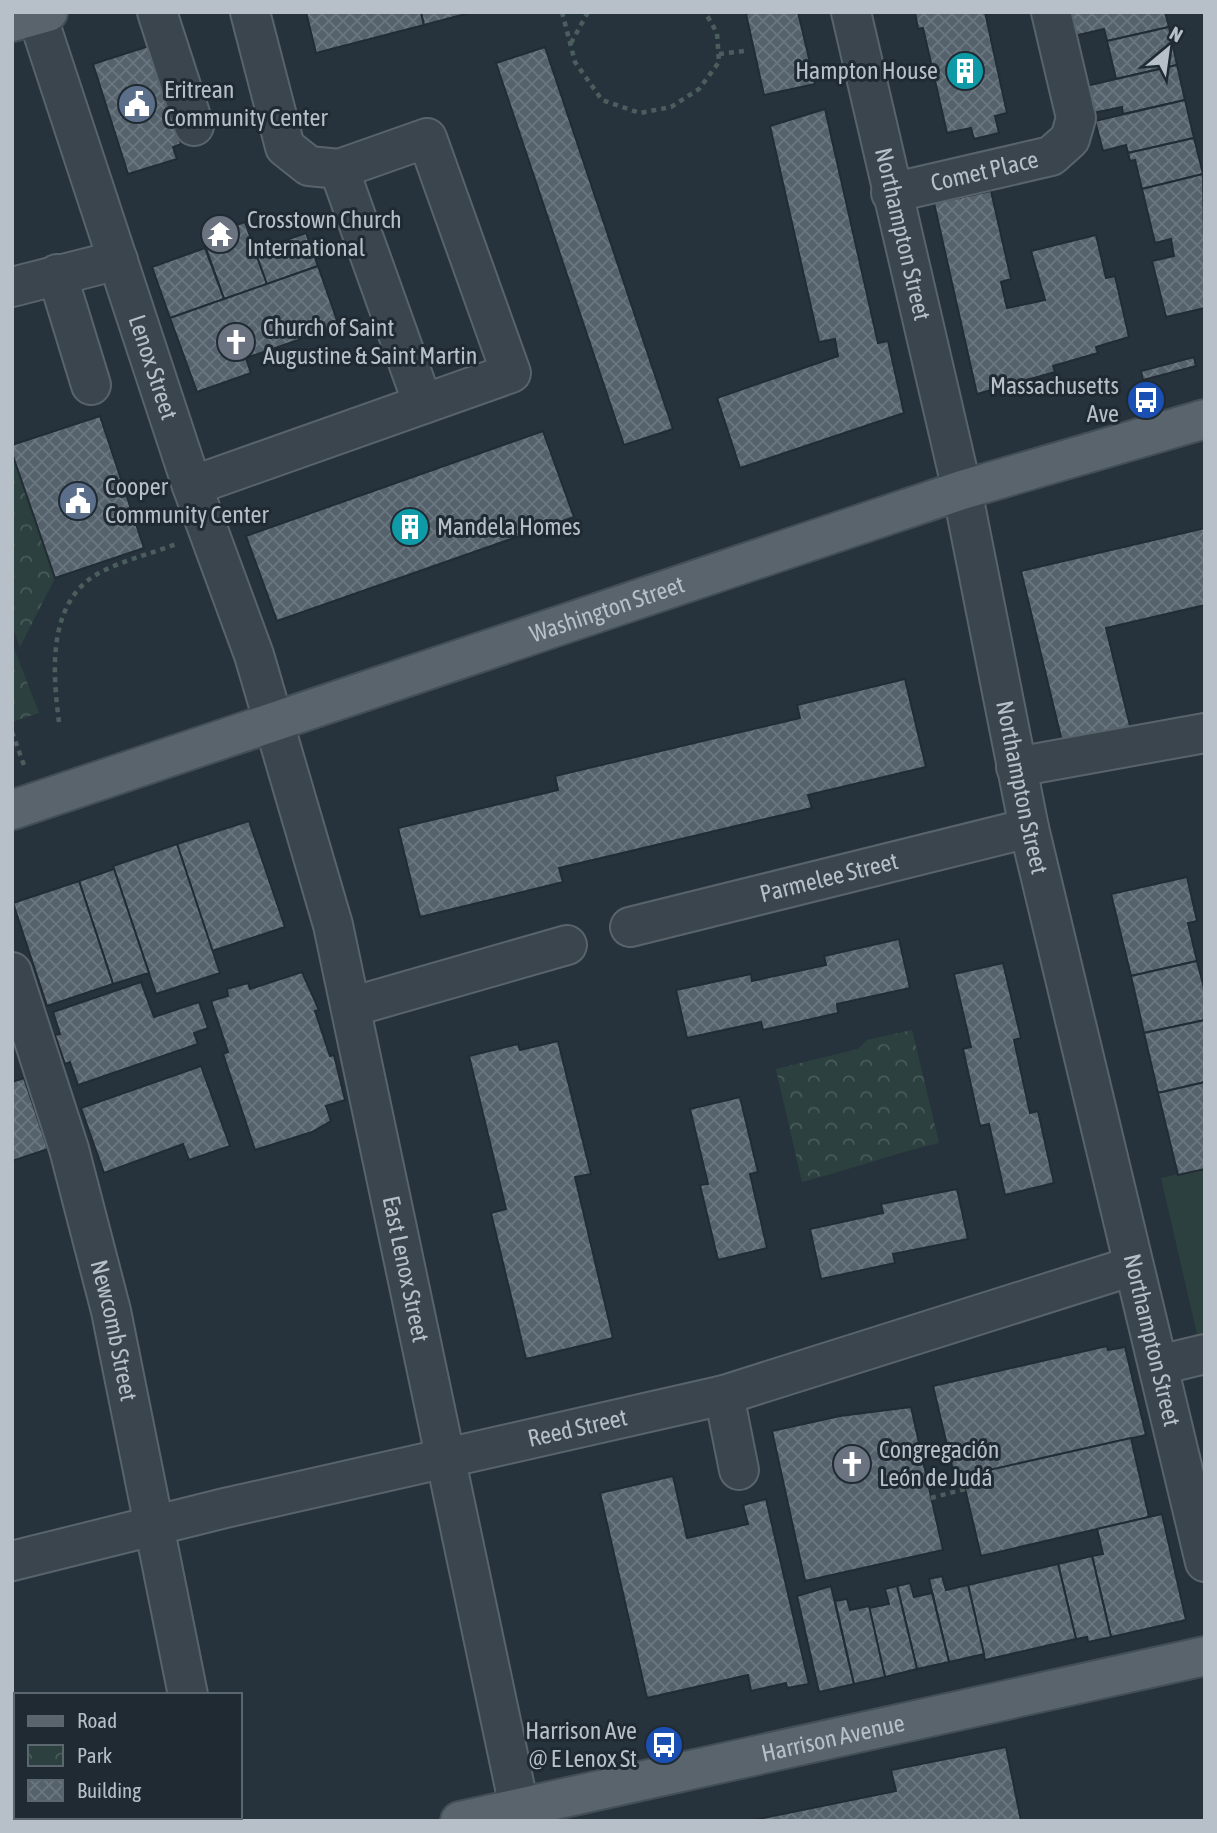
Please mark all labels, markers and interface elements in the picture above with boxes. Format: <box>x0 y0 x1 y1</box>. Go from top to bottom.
north arrow <box>1133 14 1203 84</box>
text: N <box>1166 22 1186 46</box>
building icon: Hampton House <box>944 50 986 92</box>
place label: Hampton House <box>795 57 938 84</box>
place label: Eritrean Community Center <box>164 76 328 131</box>
public building icon: Eritrean Community Center <box>116 83 158 125</box>
street label: Northampton Street <box>870 145 936 323</box>
street label: Comet Place <box>928 145 1041 196</box>
place label: Crosstown Church International <box>247 206 402 261</box>
temple icon: Crosstown Church International <box>199 213 241 255</box>
street label: Lenox Street <box>124 311 183 423</box>
place label: Church of Saint Augustine & Saint Martin <box>263 314 478 369</box>
church icon: Church of Saint Augustine & Saint Martin <box>215 321 257 363</box>
place label: Massachusetts Ave <box>990 372 1119 427</box>
bus stop icon: Massachusetts Ave <box>1125 379 1167 421</box>
place label: Cooper Community Center <box>105 473 269 528</box>
public building icon: Cooper Community Center <box>57 480 99 522</box>
building icon: Mandela Homes <box>389 506 431 548</box>
place label: Mandela Homes <box>437 513 581 540</box>
street label: Washington Street <box>526 571 688 648</box>
street label: Northampton Street <box>991 698 1054 877</box>
street label: Parmelee Street <box>757 847 901 907</box>
street label: East Lenox Street <box>378 1193 435 1345</box>
street label: Northampton Street <box>1119 1251 1186 1429</box>
street label: Newcomb Street <box>85 1257 143 1403</box>
street label: Reed Street <box>525 1403 630 1452</box>
place label: Congregación León de Judá <box>879 1436 999 1491</box>
church icon: Congregación León de Judá <box>831 1443 873 1485</box>
legend <box>14 1693 242 1819</box>
text: Road <box>77 1708 117 1732</box>
street label: Harrison Avenue <box>759 1709 907 1767</box>
place label: Harrison Ave @ E Lenox St <box>525 1717 637 1772</box>
bus stop icon: Harrison Ave @ E Lenox St <box>643 1724 685 1766</box>
text: Park <box>77 1743 112 1767</box>
text: Building <box>77 1778 141 1802</box>

